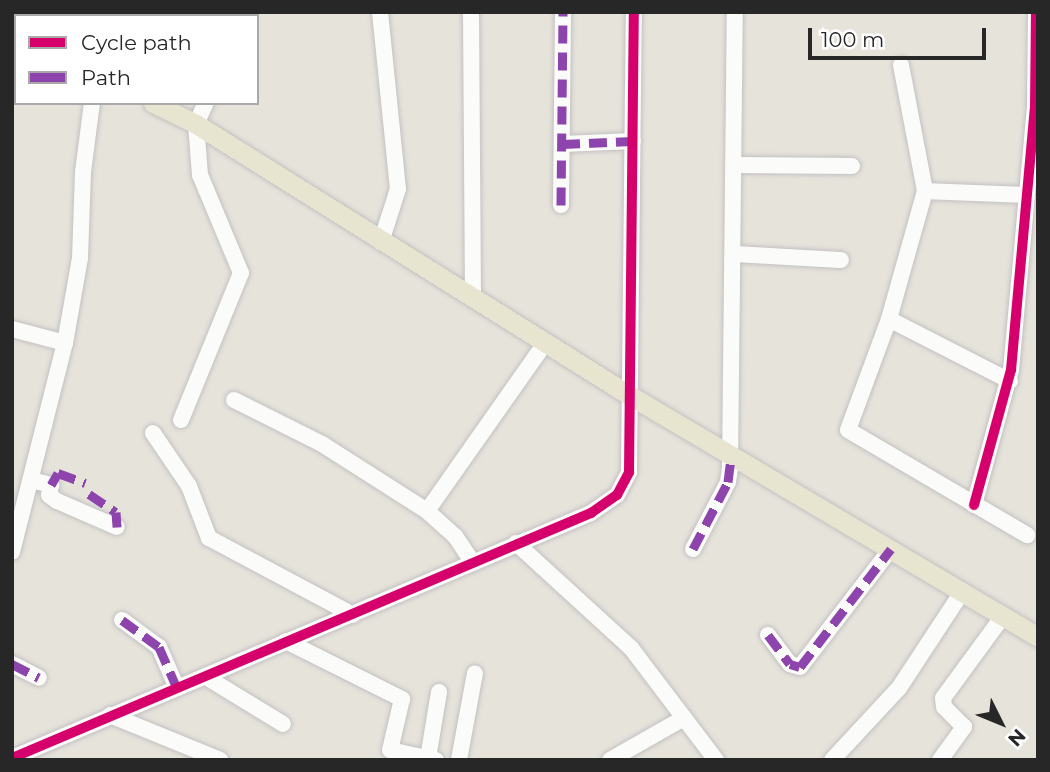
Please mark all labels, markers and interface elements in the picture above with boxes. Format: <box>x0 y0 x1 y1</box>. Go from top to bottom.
legend <box>14 14 259 105</box>
scale bar <box>812 14 990 58</box>
text: 100 m <box>821 27 884 52</box>
text: Cycle path <box>81 30 192 55</box>
text: Path <box>81 65 131 90</box>
north arrow <box>966 688 1036 758</box>
text: N <box>1003 724 1030 751</box>

